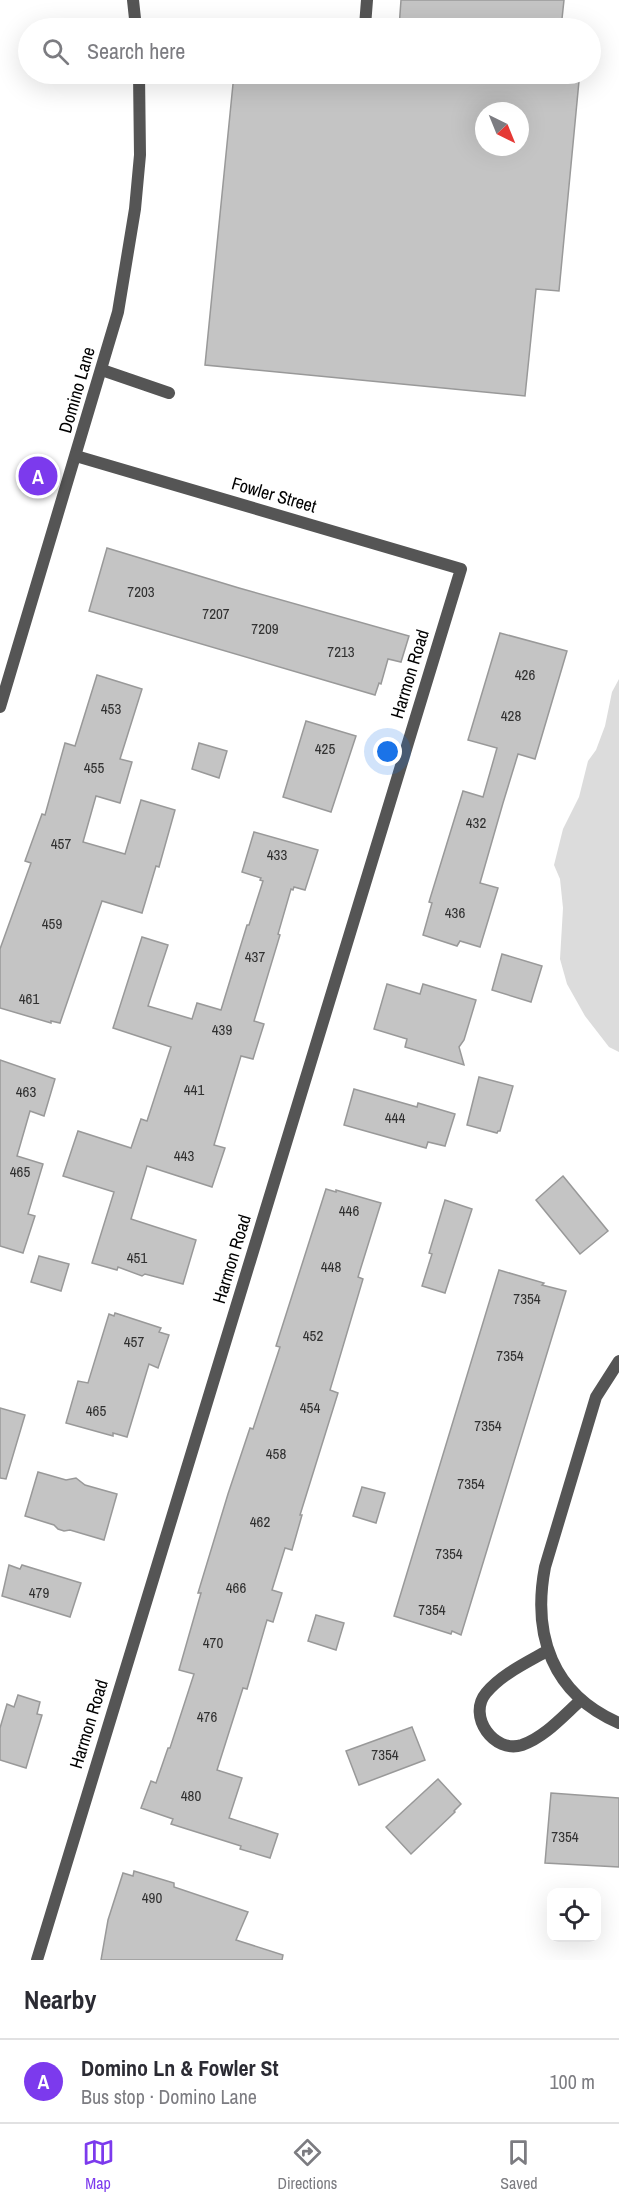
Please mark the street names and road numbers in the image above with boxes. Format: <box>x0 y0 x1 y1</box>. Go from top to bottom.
street label: Domino Lane <box>52 344 101 436</box>
street label: Fowler Street <box>229 471 319 519</box>
street label: Harmon Road <box>384 626 435 721</box>
street label: Harmon Road <box>206 1211 257 1306</box>
street label: Harmon Road <box>63 1676 114 1771</box>

